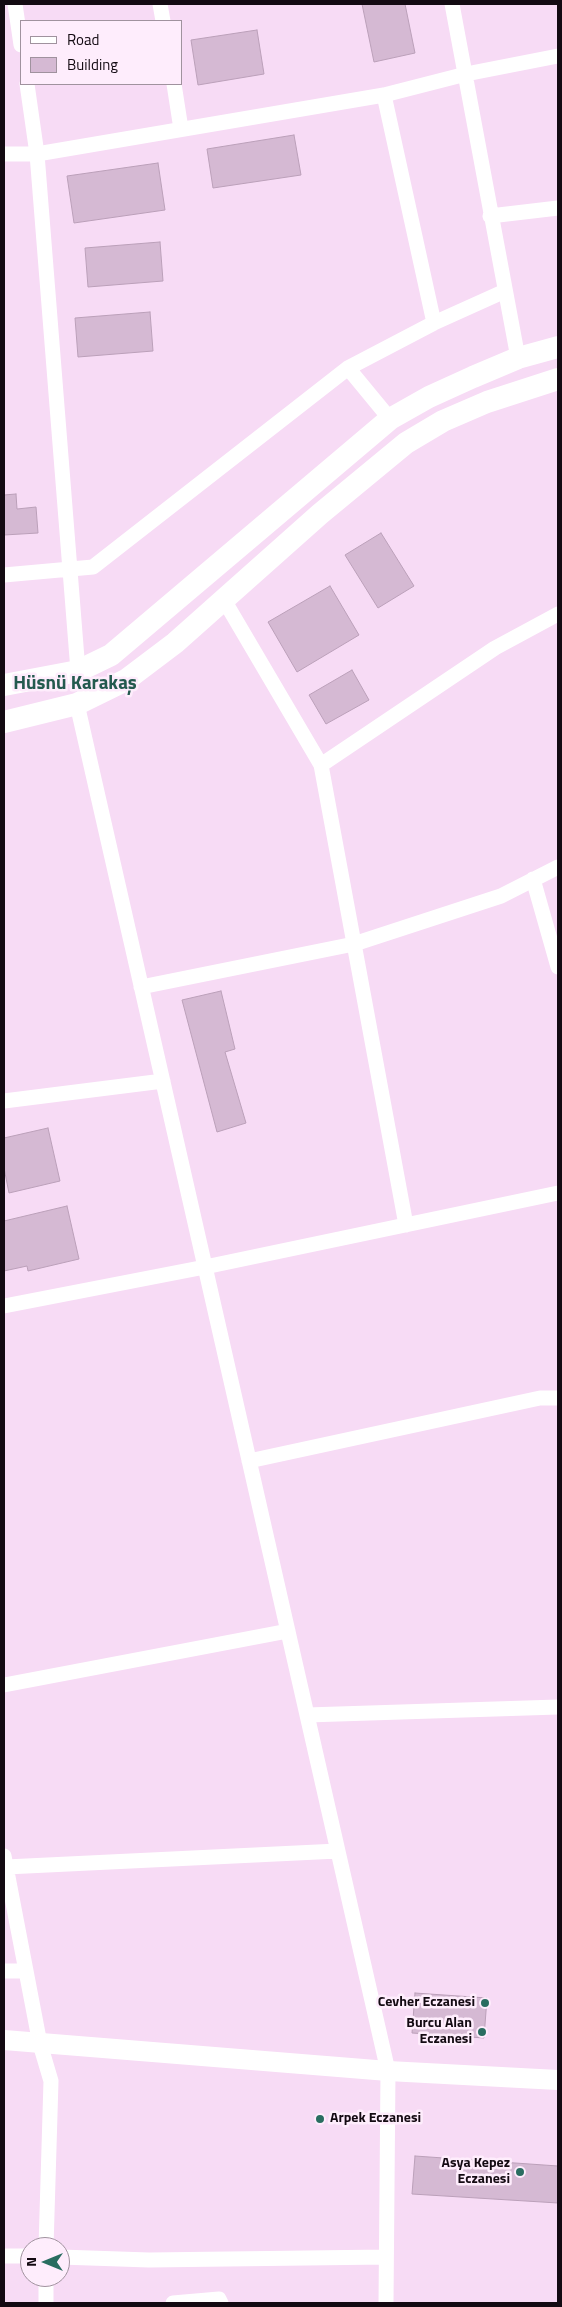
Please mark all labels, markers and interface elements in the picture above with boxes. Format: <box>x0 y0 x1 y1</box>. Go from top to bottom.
legend <box>20 20 182 85</box>
text: Road <box>67 28 99 51</box>
text: Building <box>67 53 118 76</box>
district label: Hüsnü Karakaş <box>13 673 137 695</box>
place label: Cevher Eczanesi <box>378 1995 475 2011</box>
marker: Cevher Eczanesi <box>479 1997 491 2009</box>
place label: Burcu Alan Eczanesi <box>406 2016 472 2048</box>
marker: Burcu Alan Eczanesi <box>476 2026 488 2038</box>
place label: Arpek Eczanesi <box>330 2111 421 2127</box>
marker: Arpek Eczanesi <box>314 2113 326 2125</box>
place label: Asya Kepez Eczanesi <box>442 2156 510 2188</box>
marker: Asya Kepez Eczanesi <box>514 2166 526 2178</box>
north arrow <box>20 2237 70 2287</box>
text: N <box>20 2257 41 2267</box>

